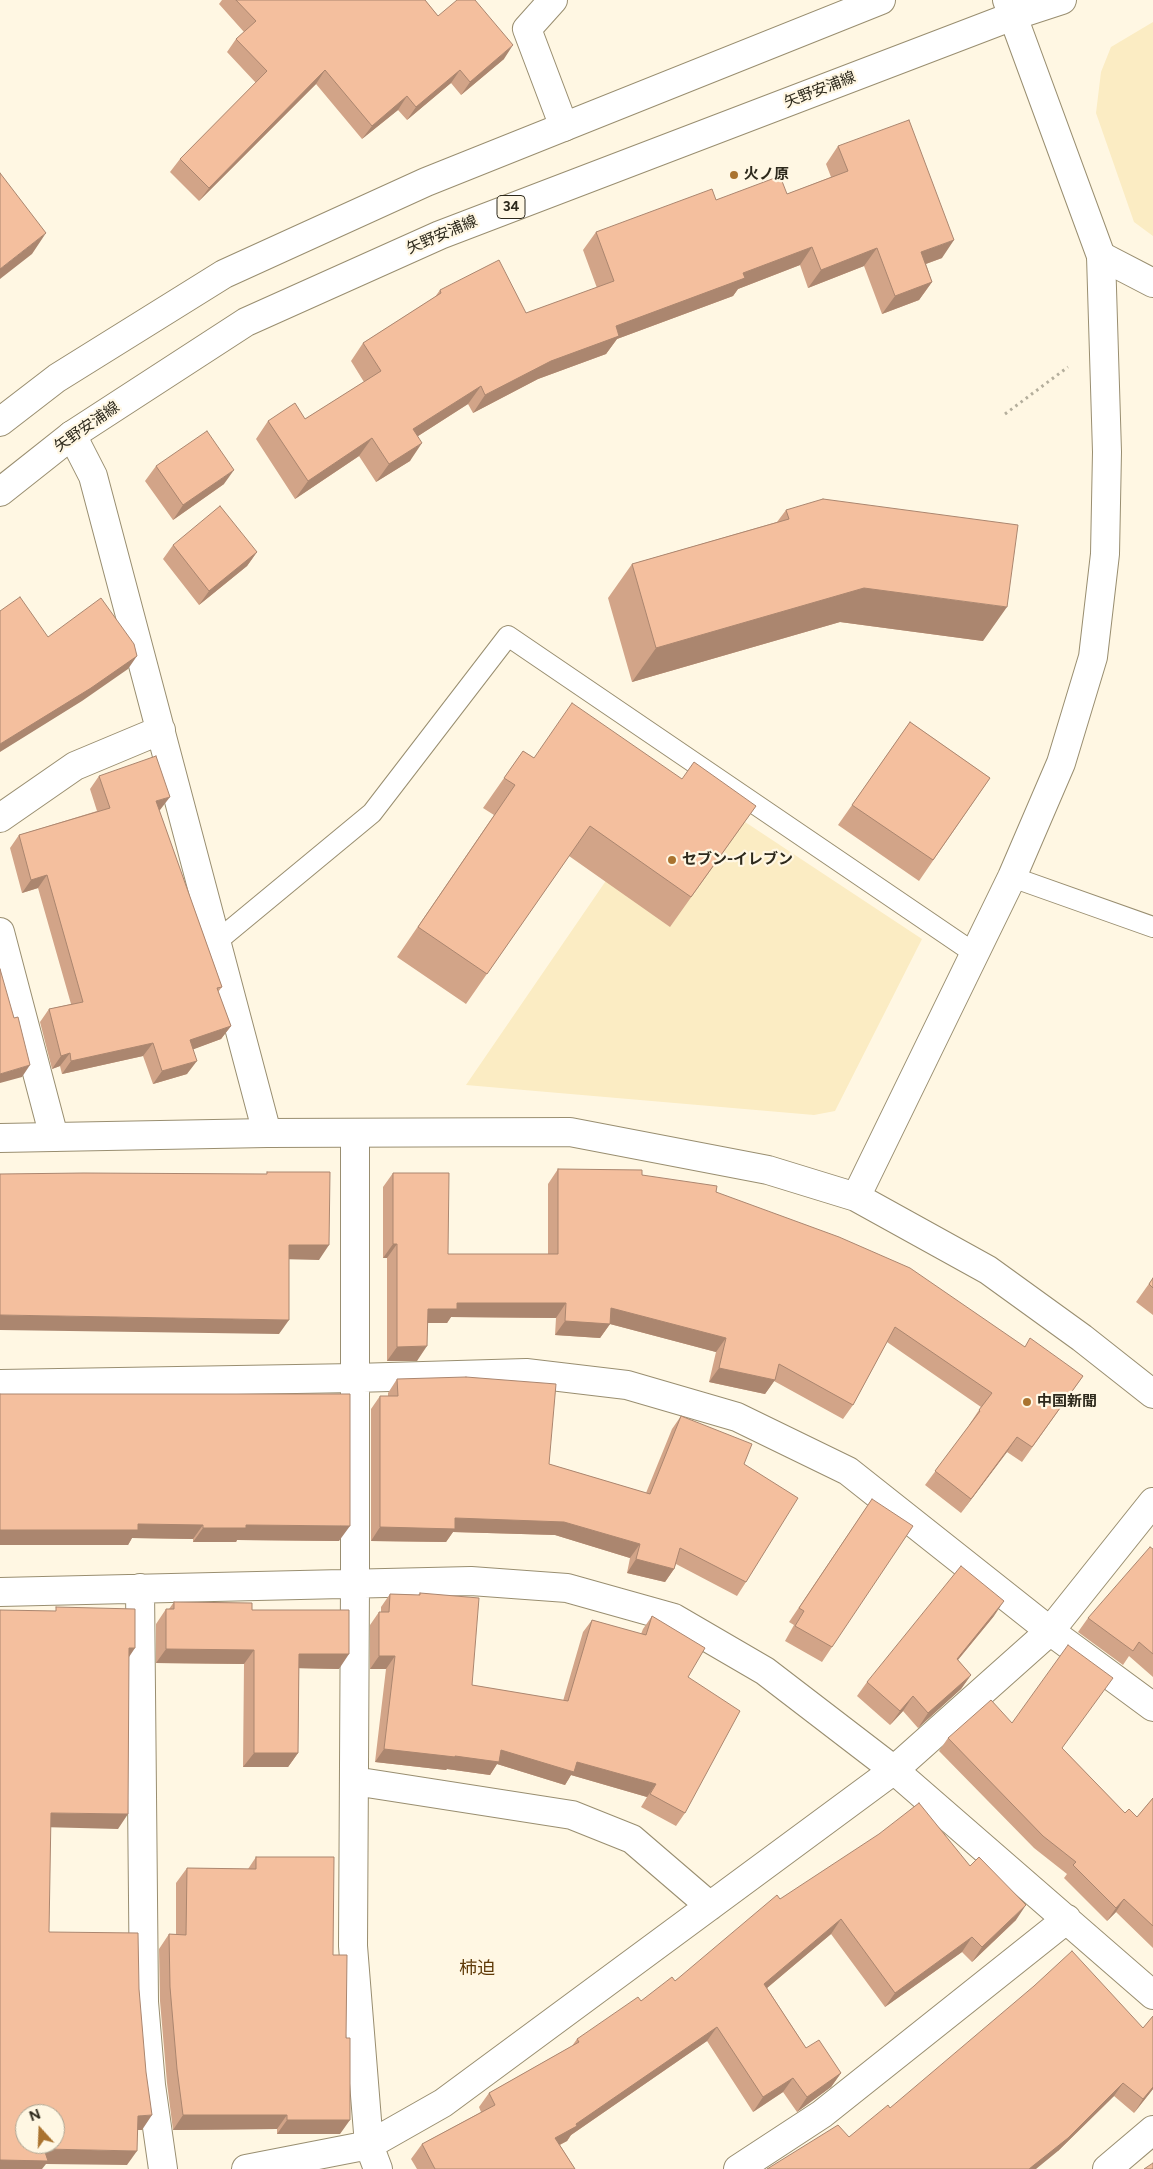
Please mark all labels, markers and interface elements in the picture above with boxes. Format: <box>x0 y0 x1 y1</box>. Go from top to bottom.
street label: 矢野安浦線 <box>782 68 858 112</box>
place label: 火ノ原 <box>744 166 789 184</box>
marker: 火ノ原 <box>728 169 740 181</box>
road number: 34 <box>497 196 525 218</box>
street label: 矢野安浦線 <box>404 212 480 258</box>
street label: 矢野安浦線 <box>51 398 123 456</box>
place label: セブン-イレブン <box>682 851 793 869</box>
marker: セブン-イレブン <box>666 854 678 866</box>
place label: 中国新聞 <box>1037 1393 1097 1411</box>
marker: 中国新聞 <box>1021 1396 1033 1408</box>
district label: 柿迫 <box>459 1958 495 1980</box>
north arrow <box>15 2104 65 2154</box>
text: N <box>27 2106 43 2125</box>

